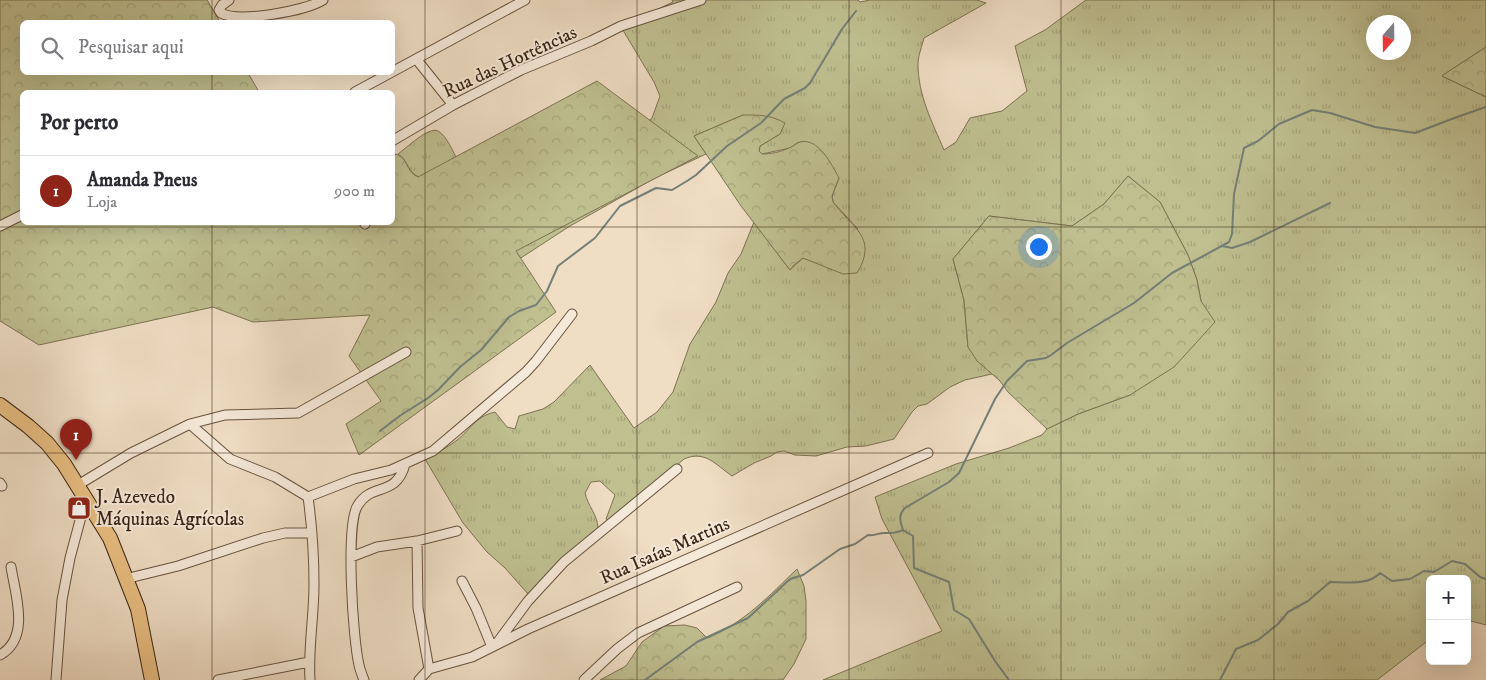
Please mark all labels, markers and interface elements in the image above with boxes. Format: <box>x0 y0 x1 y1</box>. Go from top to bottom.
north arrow <box>1366 15 1411 60</box>
search box <box>20 20 395 75</box>
street label: Rua das Hortências <box>439 21 581 103</box>
icon: search <box>38 34 66 62</box>
text: Pesquisar aqui <box>78 36 184 59</box>
text: Por perto <box>40 110 118 136</box>
text: Amanda Pneus <box>87 169 197 192</box>
text: 1 <box>53 181 59 201</box>
text: 900 m <box>334 181 375 201</box>
text: Loja <box>87 192 117 212</box>
your location <box>1026 234 1052 260</box>
pin: 1 <box>60 419 92 460</box>
place label: J. Azevedo Máquinas Agrícolas <box>94 486 244 532</box>
shop icon: J. Azevedo Máquinas Agrícolas <box>66 495 92 521</box>
street label: Rua Isaías Martins <box>597 512 733 590</box>
map controls <box>1426 575 1471 665</box>
button: + <box>1426 575 1471 620</box>
button: − <box>1426 620 1471 665</box>

